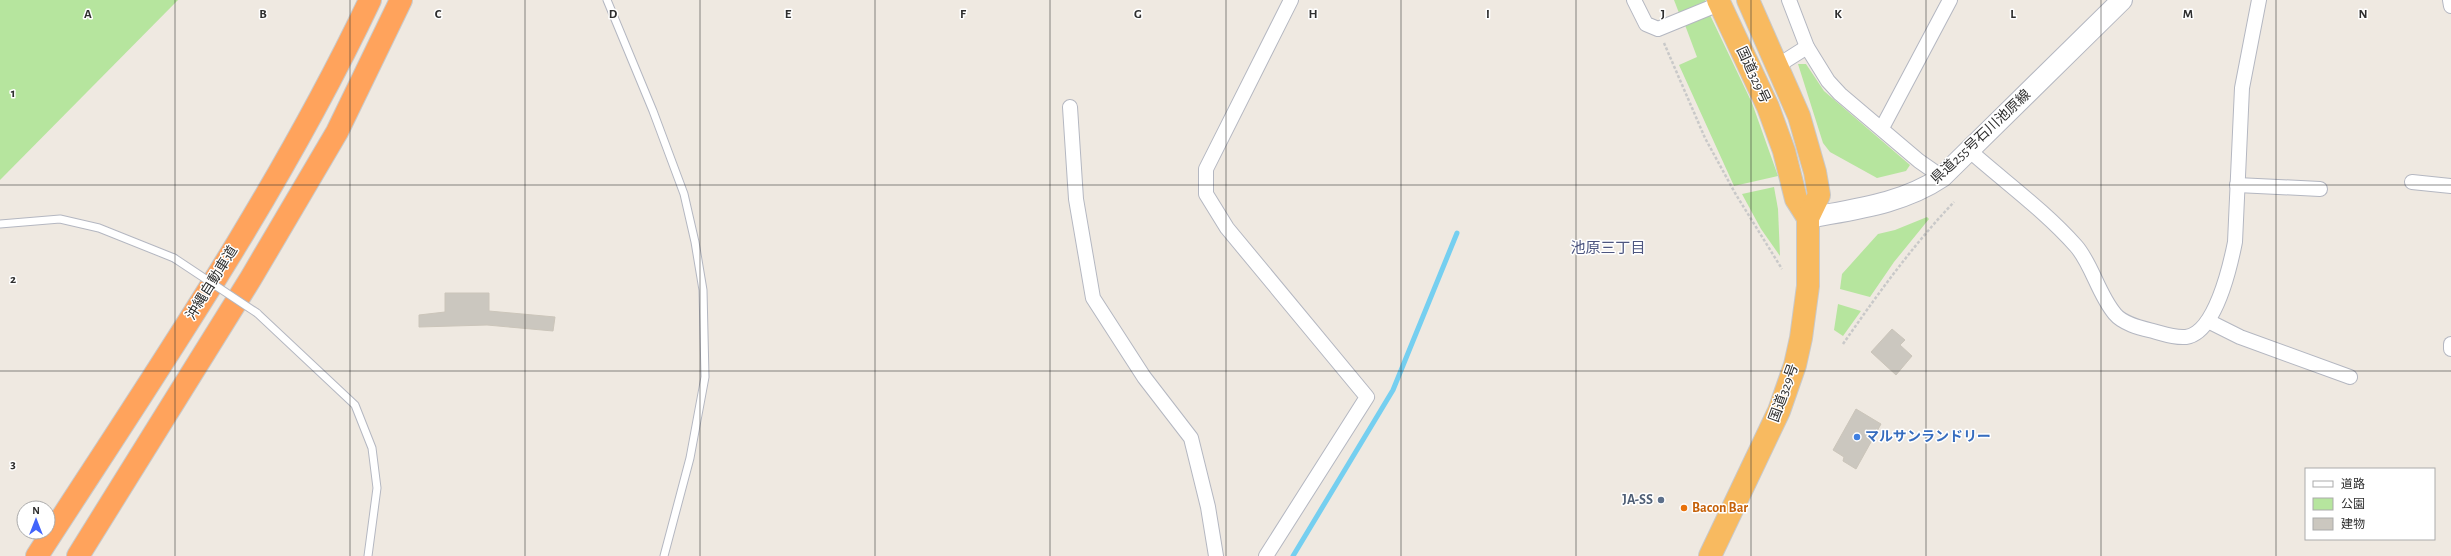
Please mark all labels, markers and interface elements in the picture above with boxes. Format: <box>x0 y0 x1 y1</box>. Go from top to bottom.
text: A <box>84 8 92 21</box>
text: B <box>259 8 267 21</box>
text: C <box>435 8 442 21</box>
text: D <box>609 8 618 21</box>
text: E <box>785 8 792 21</box>
text: F <box>960 8 967 21</box>
text: G <box>1134 8 1142 21</box>
text: H <box>1308 8 1318 21</box>
text: I <box>1486 8 1490 21</box>
text: J <box>1661 8 1665 21</box>
text: K <box>1834 8 1842 21</box>
text: L <box>2010 8 2016 21</box>
text: M <box>2183 8 2193 21</box>
text: N <box>2358 8 2368 21</box>
street label: 国道329号 <box>1734 44 1773 105</box>
text: 1 <box>11 87 15 100</box>
street label: 県道255号石川池原線 <box>1928 87 2033 186</box>
district label: 池原三丁目 <box>1570 240 1646 256</box>
street label: 沖縄自動車道 <box>183 243 240 322</box>
text: 2 <box>10 273 16 286</box>
street label: 国道329号 <box>1766 362 1801 424</box>
place label: マルサンランドリー <box>1865 430 1991 444</box>
marker: マルサンランドリー <box>1852 432 1862 442</box>
text: 3 <box>10 458 16 471</box>
legend <box>2305 468 2435 540</box>
text: 道路 <box>2341 477 2365 490</box>
place label: JA-SS <box>1622 493 1653 507</box>
marker: JA-SS <box>1656 495 1666 505</box>
text: 公園 <box>2341 498 2365 510</box>
north arrow <box>16 500 56 540</box>
place label: Bacon Bar <box>1692 501 1748 515</box>
marker: Bacon Bar <box>1679 503 1689 513</box>
text: N <box>32 505 40 516</box>
text: 建物 <box>2341 517 2365 530</box>

